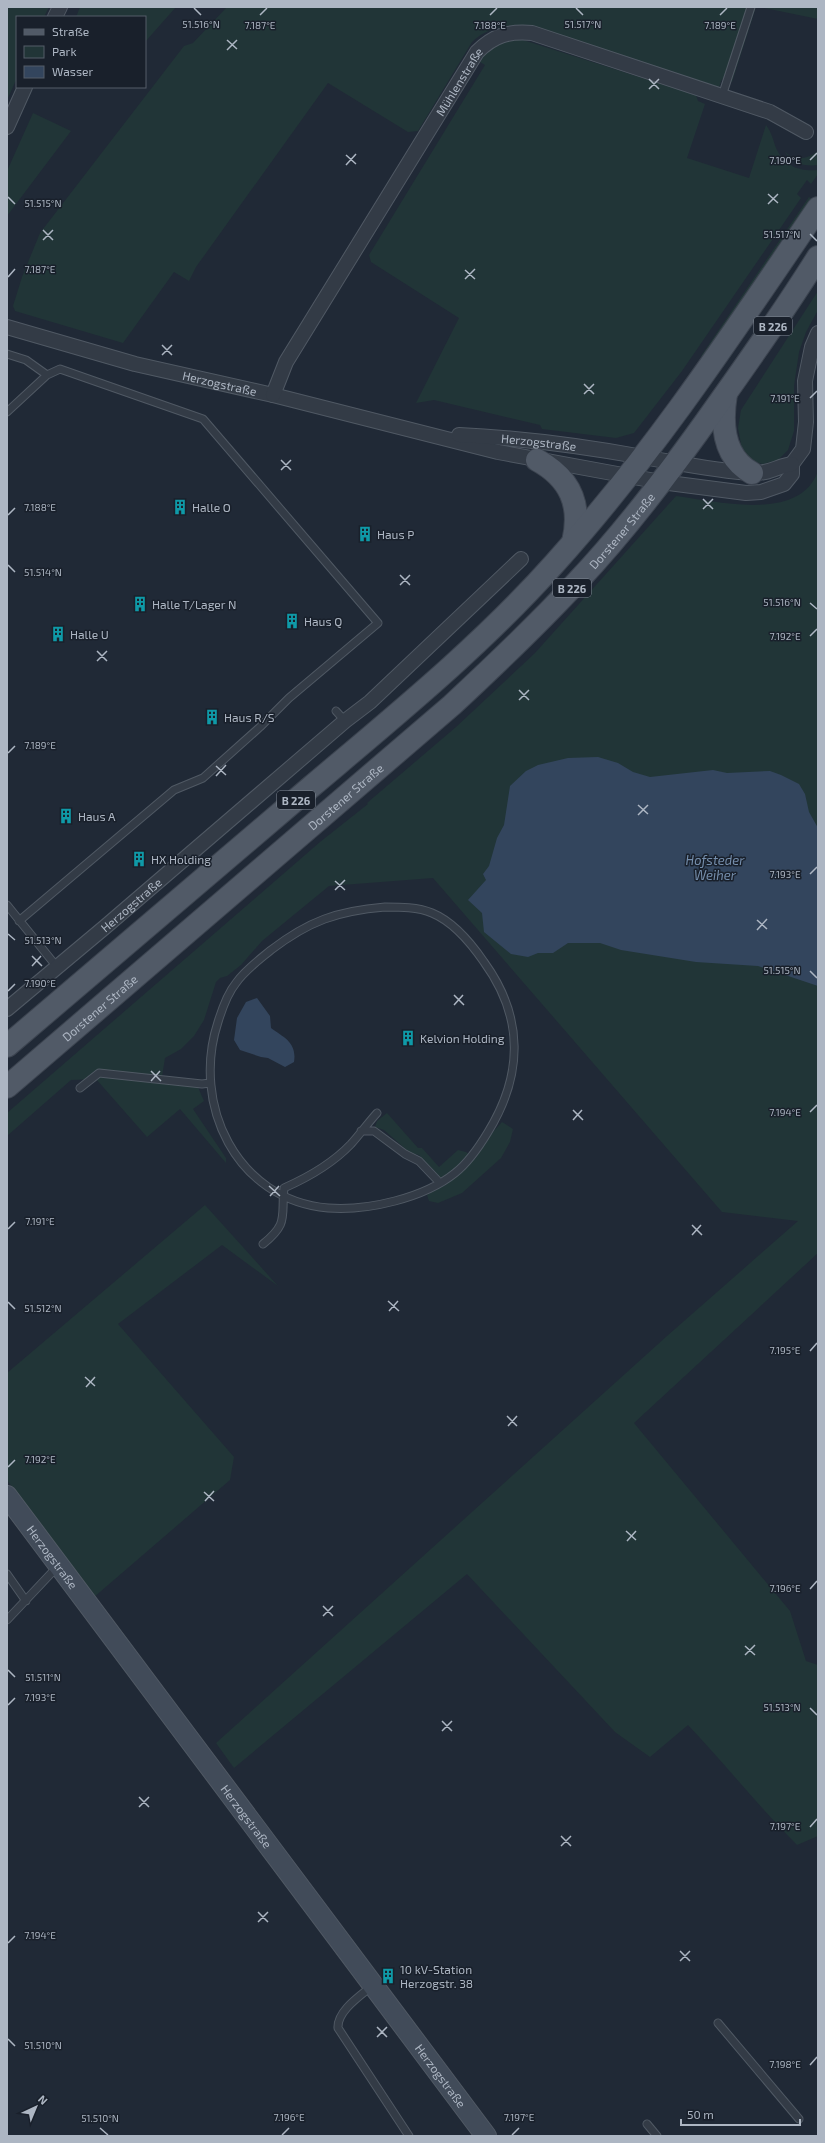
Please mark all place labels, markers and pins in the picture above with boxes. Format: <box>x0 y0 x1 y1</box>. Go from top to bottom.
building icon: Halle O <box>171 498 189 516</box>
place label: Halle O <box>192 500 231 514</box>
building icon: Haus P <box>356 525 374 543</box>
place label: Haus P <box>377 527 414 541</box>
building icon: Halle T/Lager N <box>131 595 149 613</box>
place label: Halle T/Lager N <box>152 597 236 611</box>
building icon: Haus Q <box>283 612 301 630</box>
place label: Haus Q <box>304 614 342 629</box>
building icon: Halle U <box>49 625 67 643</box>
place label: Halle U <box>70 627 109 641</box>
building icon: Haus R/S <box>203 708 221 726</box>
place label: Haus R/S <box>224 710 275 724</box>
building icon: Haus A <box>57 807 75 825</box>
place label: Haus A <box>78 809 116 823</box>
building icon: HX Holding <box>130 850 148 868</box>
place label: HX Holding <box>151 852 211 866</box>
building icon: Kelvion Holding <box>399 1029 417 1047</box>
place label: Kelvion Holding <box>420 1031 505 1045</box>
place label: 10 kV-Station Herzogstr. 38 <box>400 1962 473 1990</box>
building icon: 10 kV-Station Herzogstr. 38 <box>379 1967 397 1985</box>

